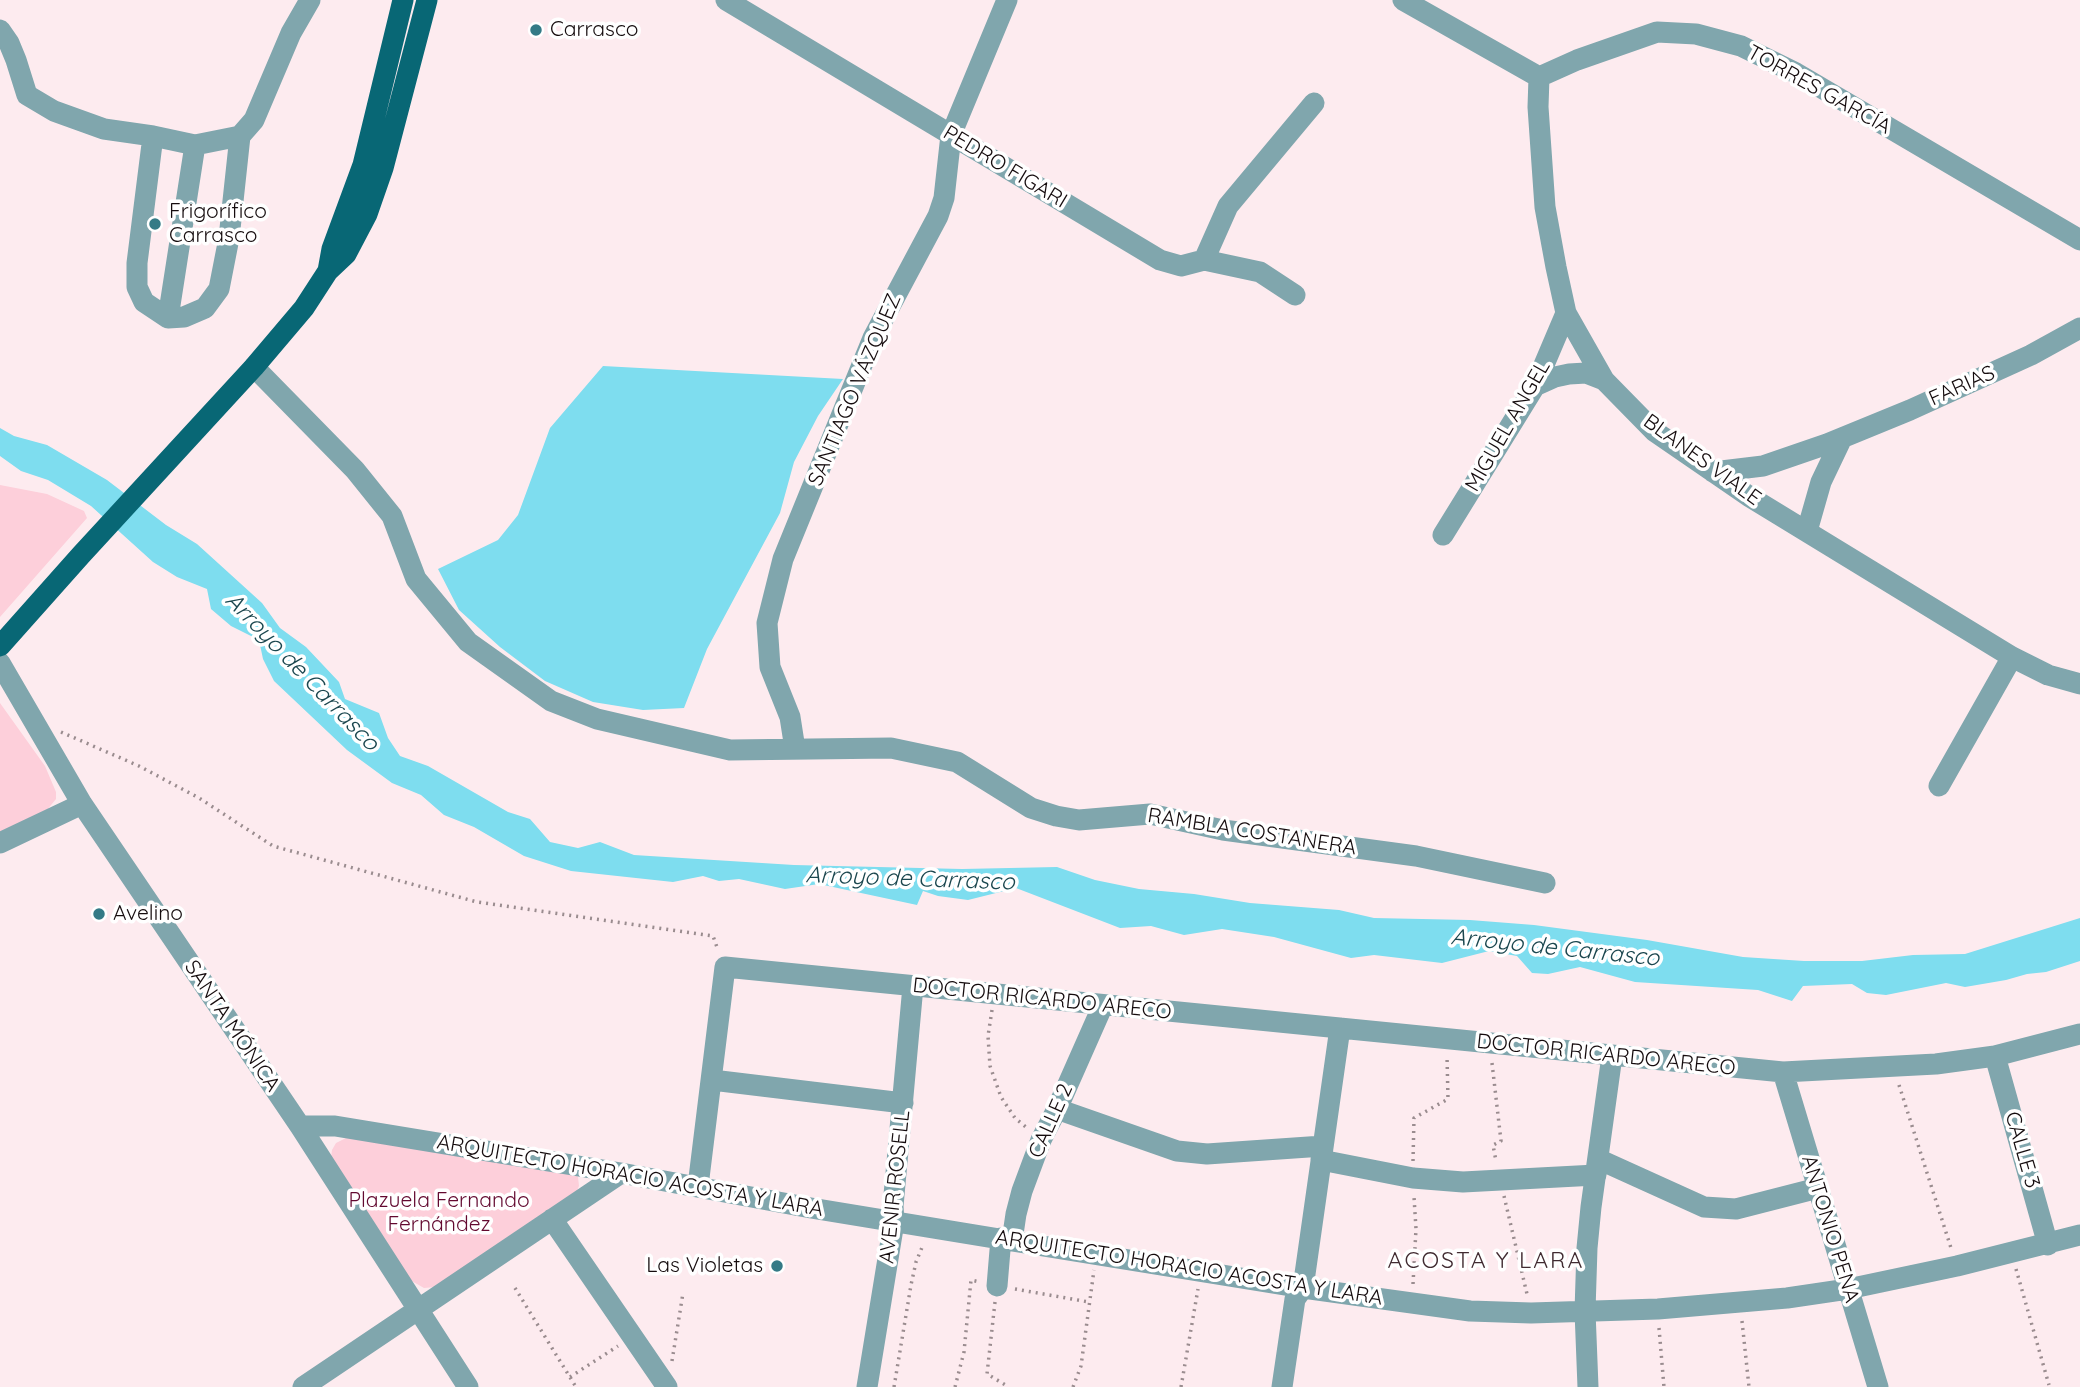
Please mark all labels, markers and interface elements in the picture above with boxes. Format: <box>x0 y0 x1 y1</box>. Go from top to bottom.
place label: Carrasco <box>550 17 638 43</box>
marker: Carrasco <box>528 22 544 38</box>
street label: TORRES GARCÍA <box>1743 40 1895 140</box>
street label: PEDRO FIGARI <box>939 120 1071 214</box>
place label: Frigorífico Carrasco <box>169 199 267 249</box>
marker: Frigorífico Carrasco <box>147 216 163 232</box>
street label: SANTIAGO VÁZQUEZ <box>803 290 907 490</box>
street label: MIGUEL ANGEL <box>1460 356 1556 496</box>
street label: FARIAS <box>1925 360 1999 412</box>
street label: BLANES VIALE <box>1638 409 1766 511</box>
water label: Arroyo de Carrasco <box>219 587 385 757</box>
street label: RAMBLA COSTANERA <box>1146 803 1358 861</box>
water label: Arroyo de Carrasco <box>805 862 1015 896</box>
place label: Avelino <box>113 901 183 927</box>
marker: Avelino <box>91 906 107 922</box>
water label: Arroyo de Carrasco <box>1450 923 1660 973</box>
street label: SANTA MÓNICA <box>179 956 285 1096</box>
street label: DOCTOR RICARDO ARECO <box>911 973 1173 1025</box>
street label: DOCTOR RICARDO ARECO <box>1475 1029 1737 1081</box>
street label: CALLE 2 <box>1023 1080 1079 1162</box>
street label: AVENIR ROSELL <box>874 1109 916 1265</box>
street label: CALLE 3 <box>1999 1109 2045 1191</box>
street label: ARQUITECTO HORACIO ACOSTA Y LARA <box>435 1130 825 1222</box>
street label: ANTONIO PENA <box>1796 1152 1864 1306</box>
park label: Plazuela Fernando Fernández <box>348 1188 530 1238</box>
street label: ARQUITECTO HORACIO ACOSTA Y LARA <box>994 1225 1384 1311</box>
district label: ACOSTA Y LARA <box>1389 1247 1583 1275</box>
place label: Las Violetas <box>646 1253 763 1279</box>
marker: Las Violetas <box>769 1258 785 1274</box>

